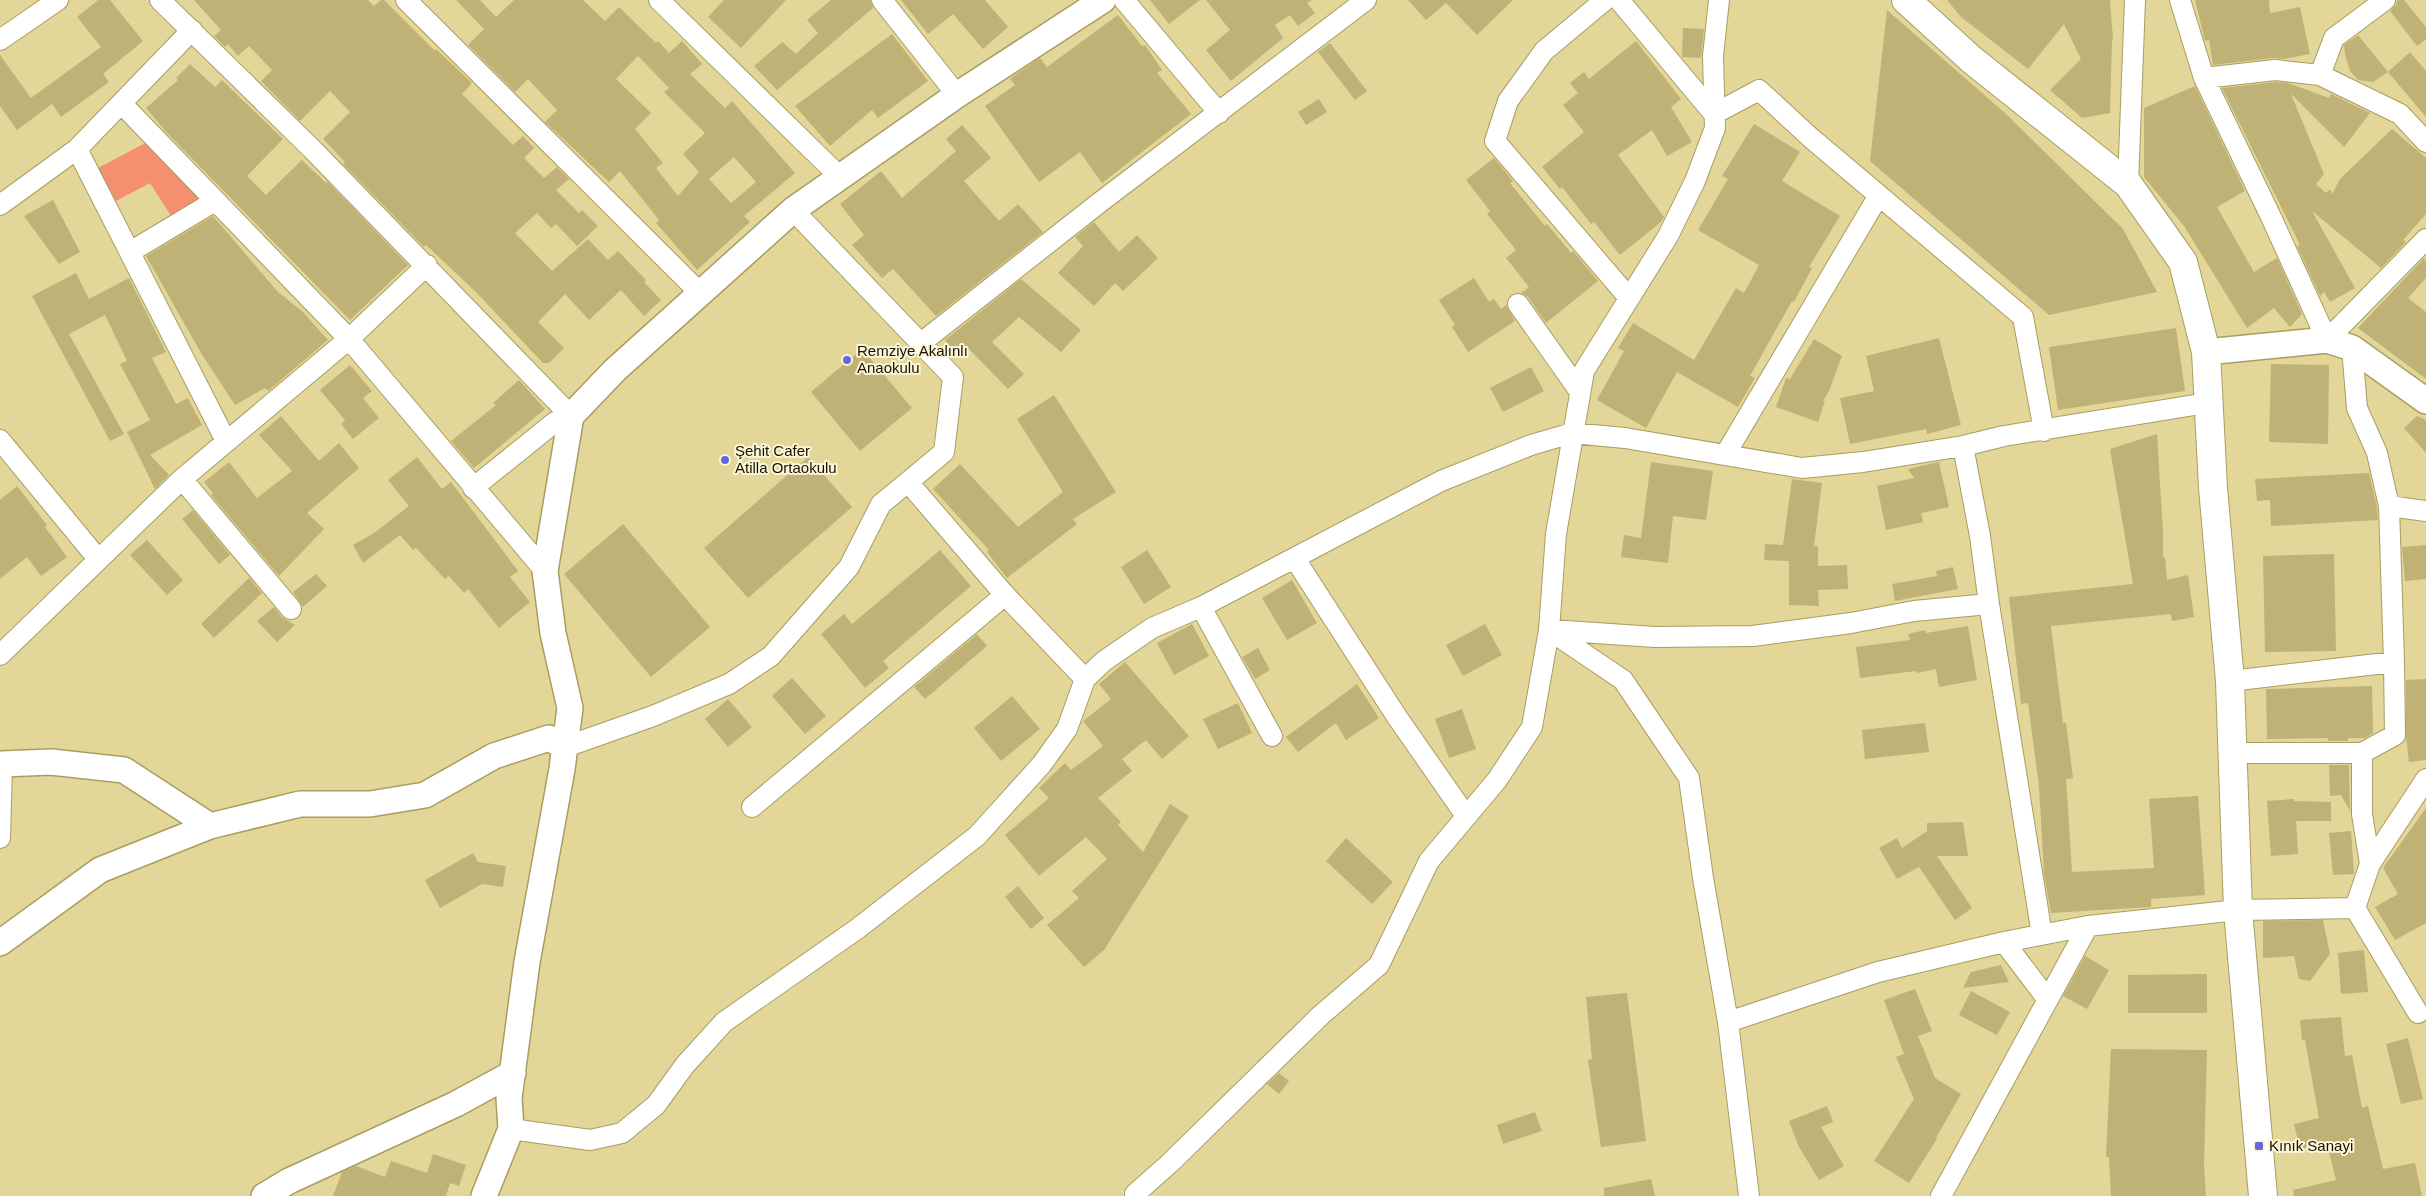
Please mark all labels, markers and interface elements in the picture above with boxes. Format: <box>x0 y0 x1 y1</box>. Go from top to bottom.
place label: Remziye Akalınlı Anaokulu <box>857 342 968 376</box>
marker: Remziye Akalınlı Anaokulu <box>841 354 853 366</box>
place label: Şehit Cafer Atilla Ortaokulu <box>735 442 837 476</box>
marker: Şehit Cafer Atilla Ortaokulu <box>719 454 731 466</box>
place label: Kınık Sanayi <box>2269 1137 2353 1154</box>
marker: Kınık Sanayi <box>2253 1140 2265 1152</box>

